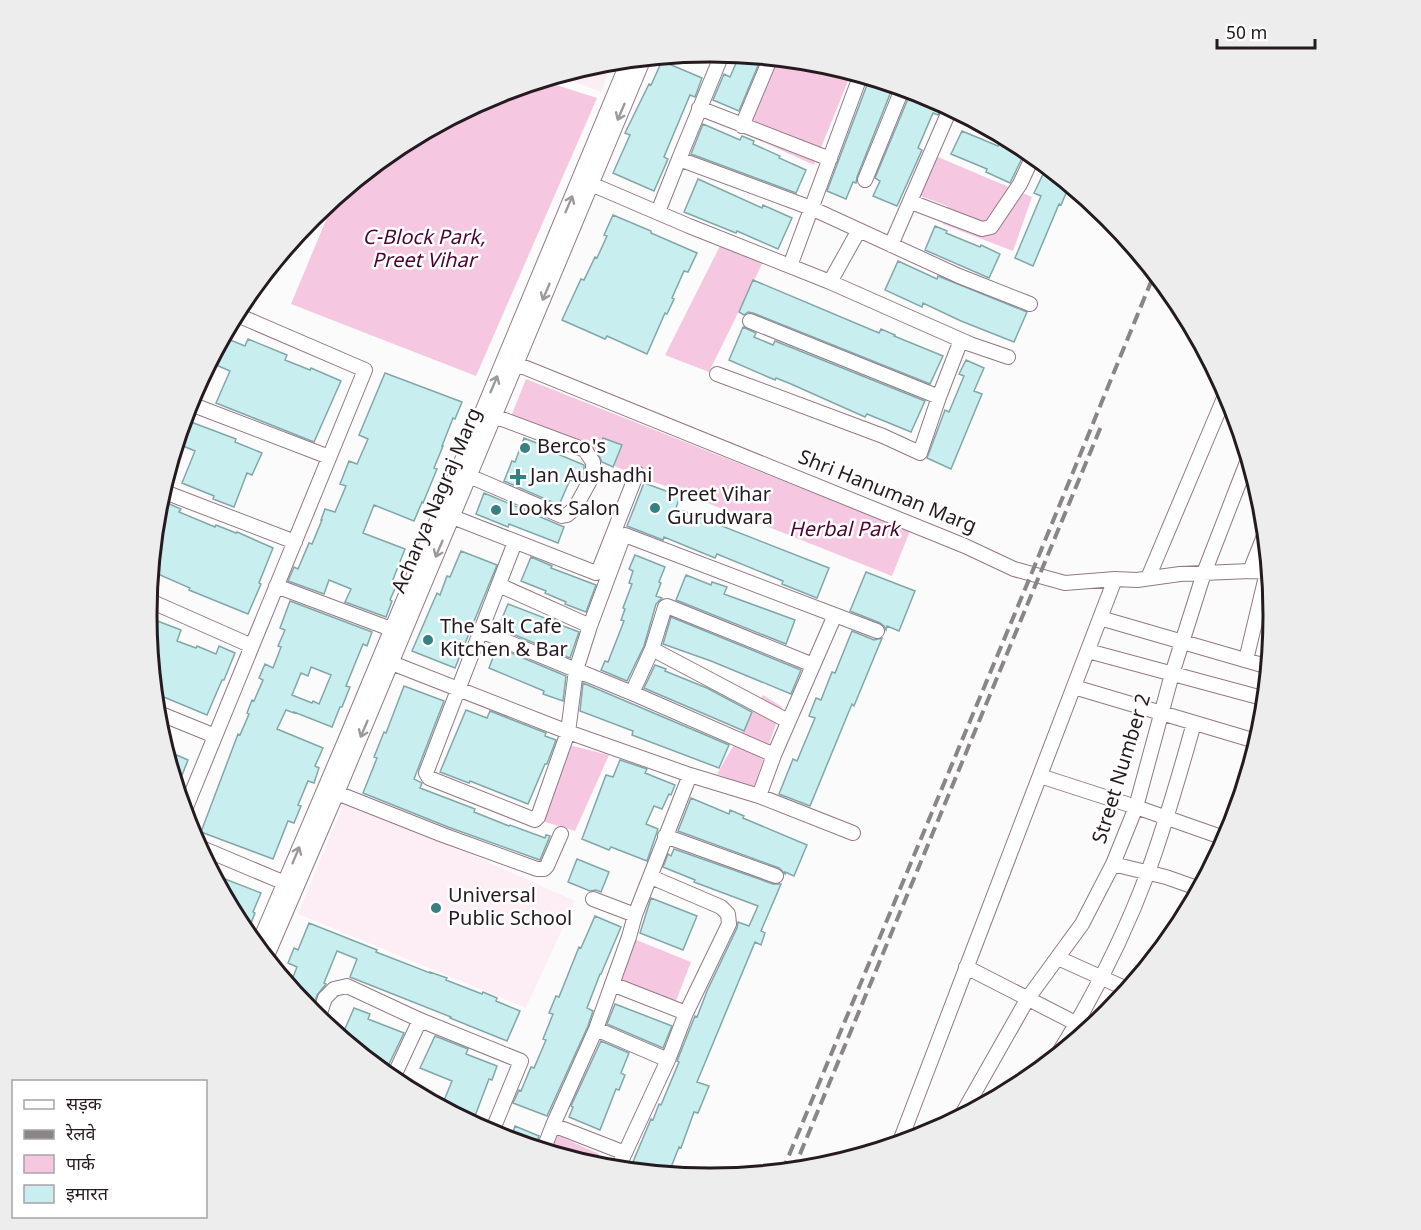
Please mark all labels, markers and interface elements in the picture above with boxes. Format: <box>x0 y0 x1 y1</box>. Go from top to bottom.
scale bar <box>1217 12 1314 50</box>
text: 50 m <box>1226 23 1267 46</box>
one-way arrow <box>615 102 626 120</box>
one-way arrow <box>564 196 575 214</box>
park label: C-Block Park, Preet Vihar <box>363 226 485 275</box>
one-way arrow <box>540 282 551 300</box>
one-way arrow <box>489 376 500 394</box>
street label: Acharya Nagraj Marg <box>387 404 489 598</box>
place label: Berco's <box>537 435 606 461</box>
marker: Berco's <box>518 441 532 455</box>
street label: Shri Hanuman Marg <box>794 445 980 541</box>
place label: Jan Aushadhi <box>528 464 652 490</box>
marker: Jan Aushadhi <box>511 470 525 484</box>
place label: Preet Vihar Gurudwara <box>667 483 773 532</box>
place label: Looks Salon <box>508 497 620 523</box>
marker: Preet Vihar Gurudwara <box>648 501 662 515</box>
marker: Looks Salon <box>489 503 503 517</box>
park label: Herbal Park <box>789 518 902 544</box>
one-way arrow <box>433 539 444 558</box>
place label: The Salt Cafe Kitchen & Bar <box>440 615 568 664</box>
marker: The Salt Cafe Kitchen & Bar <box>421 633 435 647</box>
street label: Street Number 2 <box>1088 691 1158 847</box>
one-way arrow <box>358 719 369 738</box>
one-way arrow <box>291 846 303 864</box>
place label: Universal Public School <box>448 884 572 933</box>
marker: Universal Public School <box>429 901 443 915</box>
legend <box>12 1080 207 1218</box>
text: सड़क <box>66 1094 103 1117</box>
text: रेलवे <box>65 1123 97 1147</box>
text: पार्क <box>66 1153 96 1177</box>
text: इमारत <box>66 1184 109 1207</box>

